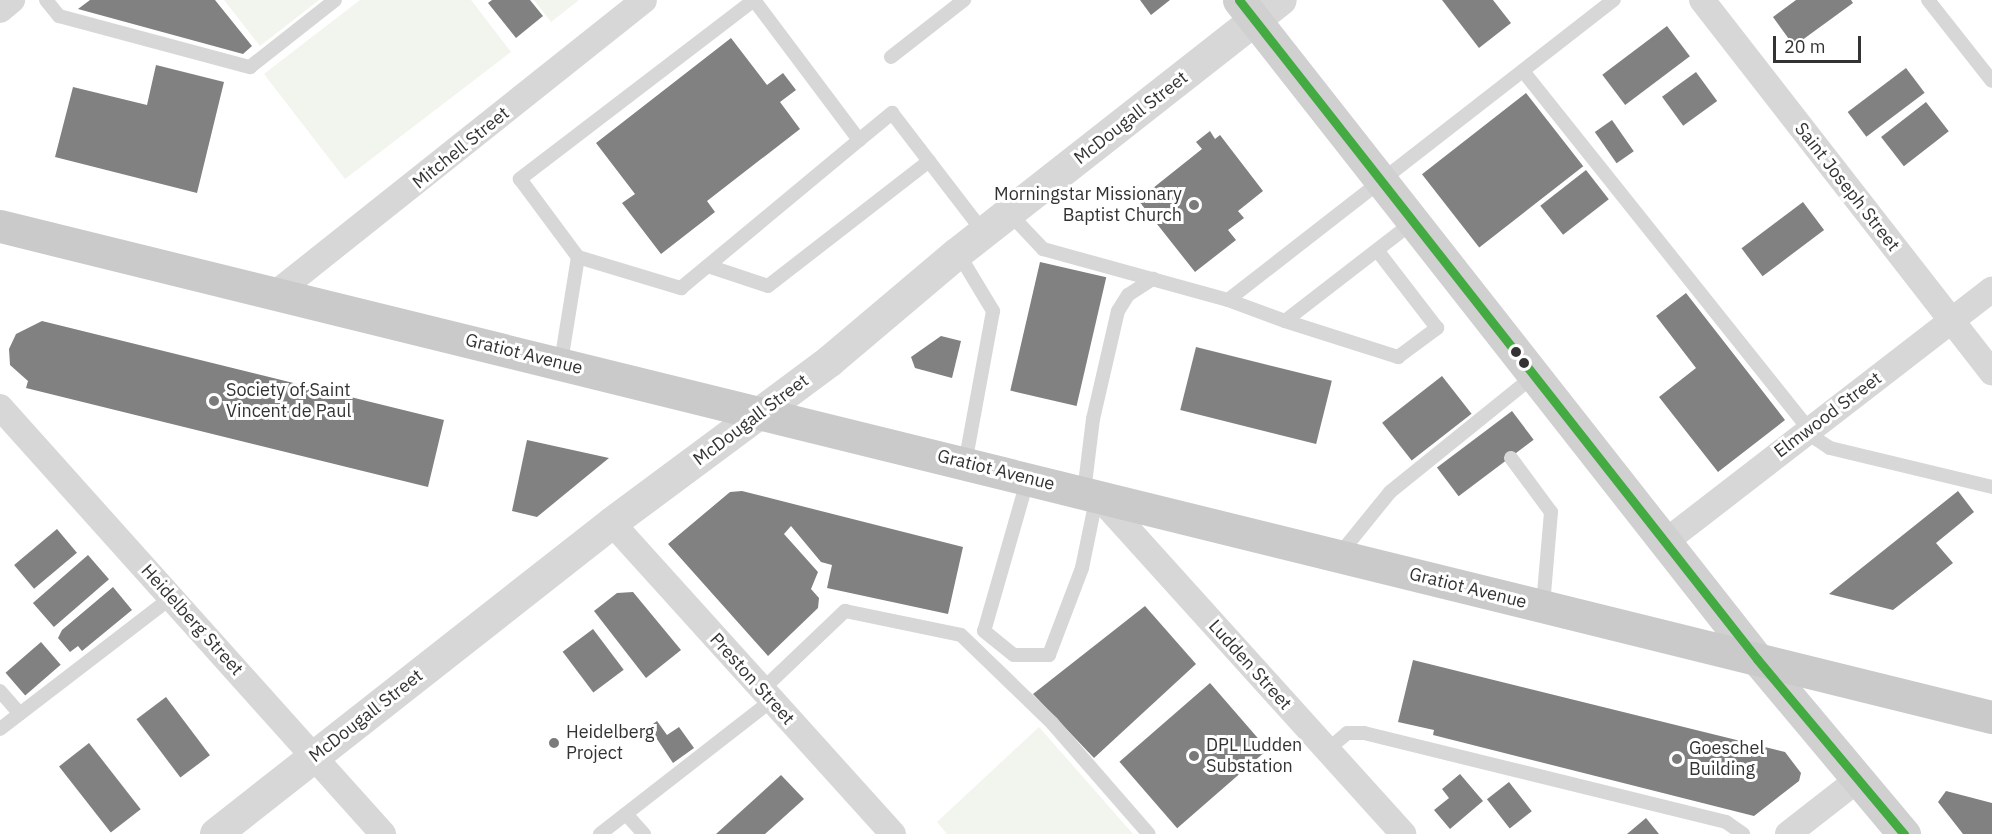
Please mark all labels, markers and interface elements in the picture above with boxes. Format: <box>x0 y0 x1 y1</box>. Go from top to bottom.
scale bar <box>1776 24 1864 62</box>
text: 20 m <box>1784 35 1826 58</box>
street label: McDougall Street <box>1070 67 1192 169</box>
street label: Mitchell Street <box>408 103 514 193</box>
street label: Saint Joseph Street <box>1790 118 1904 256</box>
place label: Morningstar Missionary Baptist Church <box>994 184 1182 226</box>
marker: Morningstar Missionary Baptist Church <box>1187 198 1201 212</box>
street label: Gratiot Avenue <box>463 329 585 379</box>
unlabelled marker <box>1510 346 1522 358</box>
unlabelled marker <box>1518 357 1530 369</box>
street label: Elmwood Street <box>1770 368 1886 462</box>
street label: McDougall Street <box>689 370 813 470</box>
place label: Society of Saint Vincent de Paul <box>226 380 351 422</box>
marker: Society of Saint Vincent de Paul <box>207 394 221 408</box>
street label: Gratiot Avenue <box>935 445 1057 495</box>
street label: Heidelberg Street <box>136 560 248 680</box>
street label: Gratiot Avenue <box>1407 563 1529 613</box>
street label: Ludden Street <box>1204 616 1296 714</box>
street label: Preston Street <box>705 629 799 729</box>
street label: McDougall Street <box>305 665 427 767</box>
place label: Heidelberg Project <box>566 722 654 764</box>
place label: DPL Ludden Substation <box>1206 735 1302 777</box>
marker: Heidelberg Project <box>547 736 561 750</box>
place label: Goeschel Building <box>1689 738 1764 780</box>
marker: DPL Ludden Substation <box>1187 749 1201 763</box>
marker: Goeschel Building <box>1670 752 1684 766</box>

